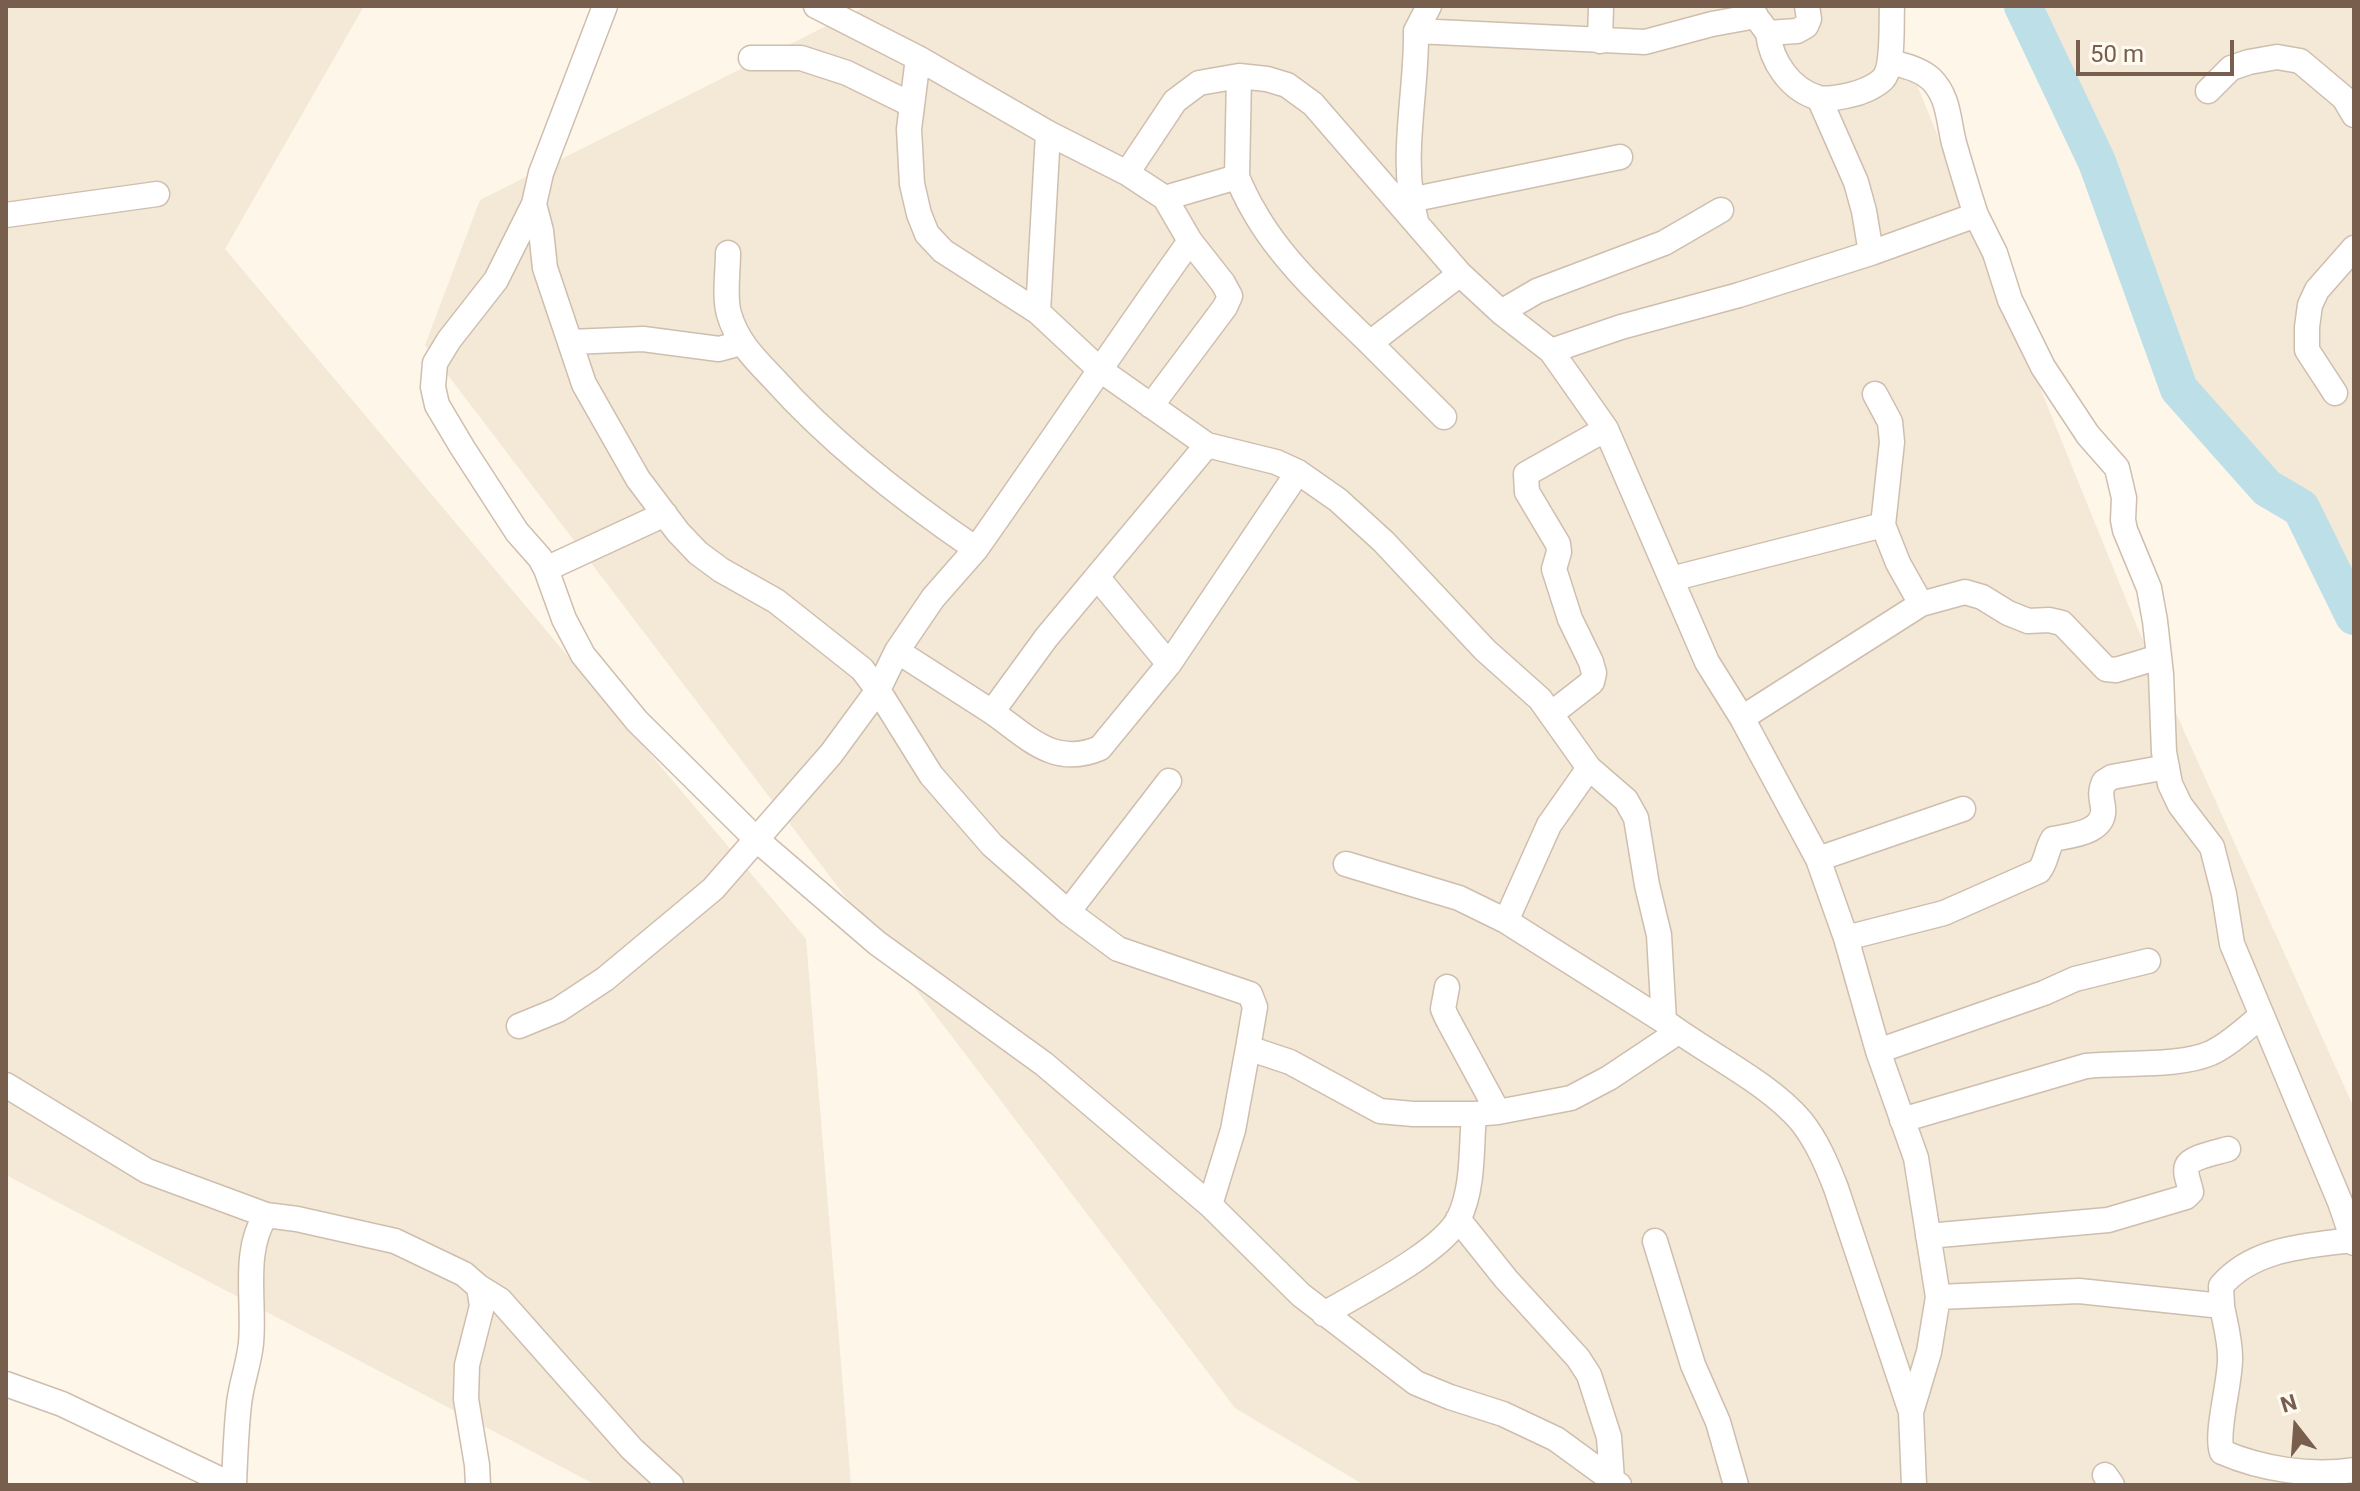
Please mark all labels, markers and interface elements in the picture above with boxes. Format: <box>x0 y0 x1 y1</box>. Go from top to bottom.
scale bar <box>2080 24 2238 74</box>
text: 50 m <box>2090 40 2144 68</box>
north arrow <box>2256 1387 2336 1467</box>
text: N <box>2278 1389 2300 1418</box>

